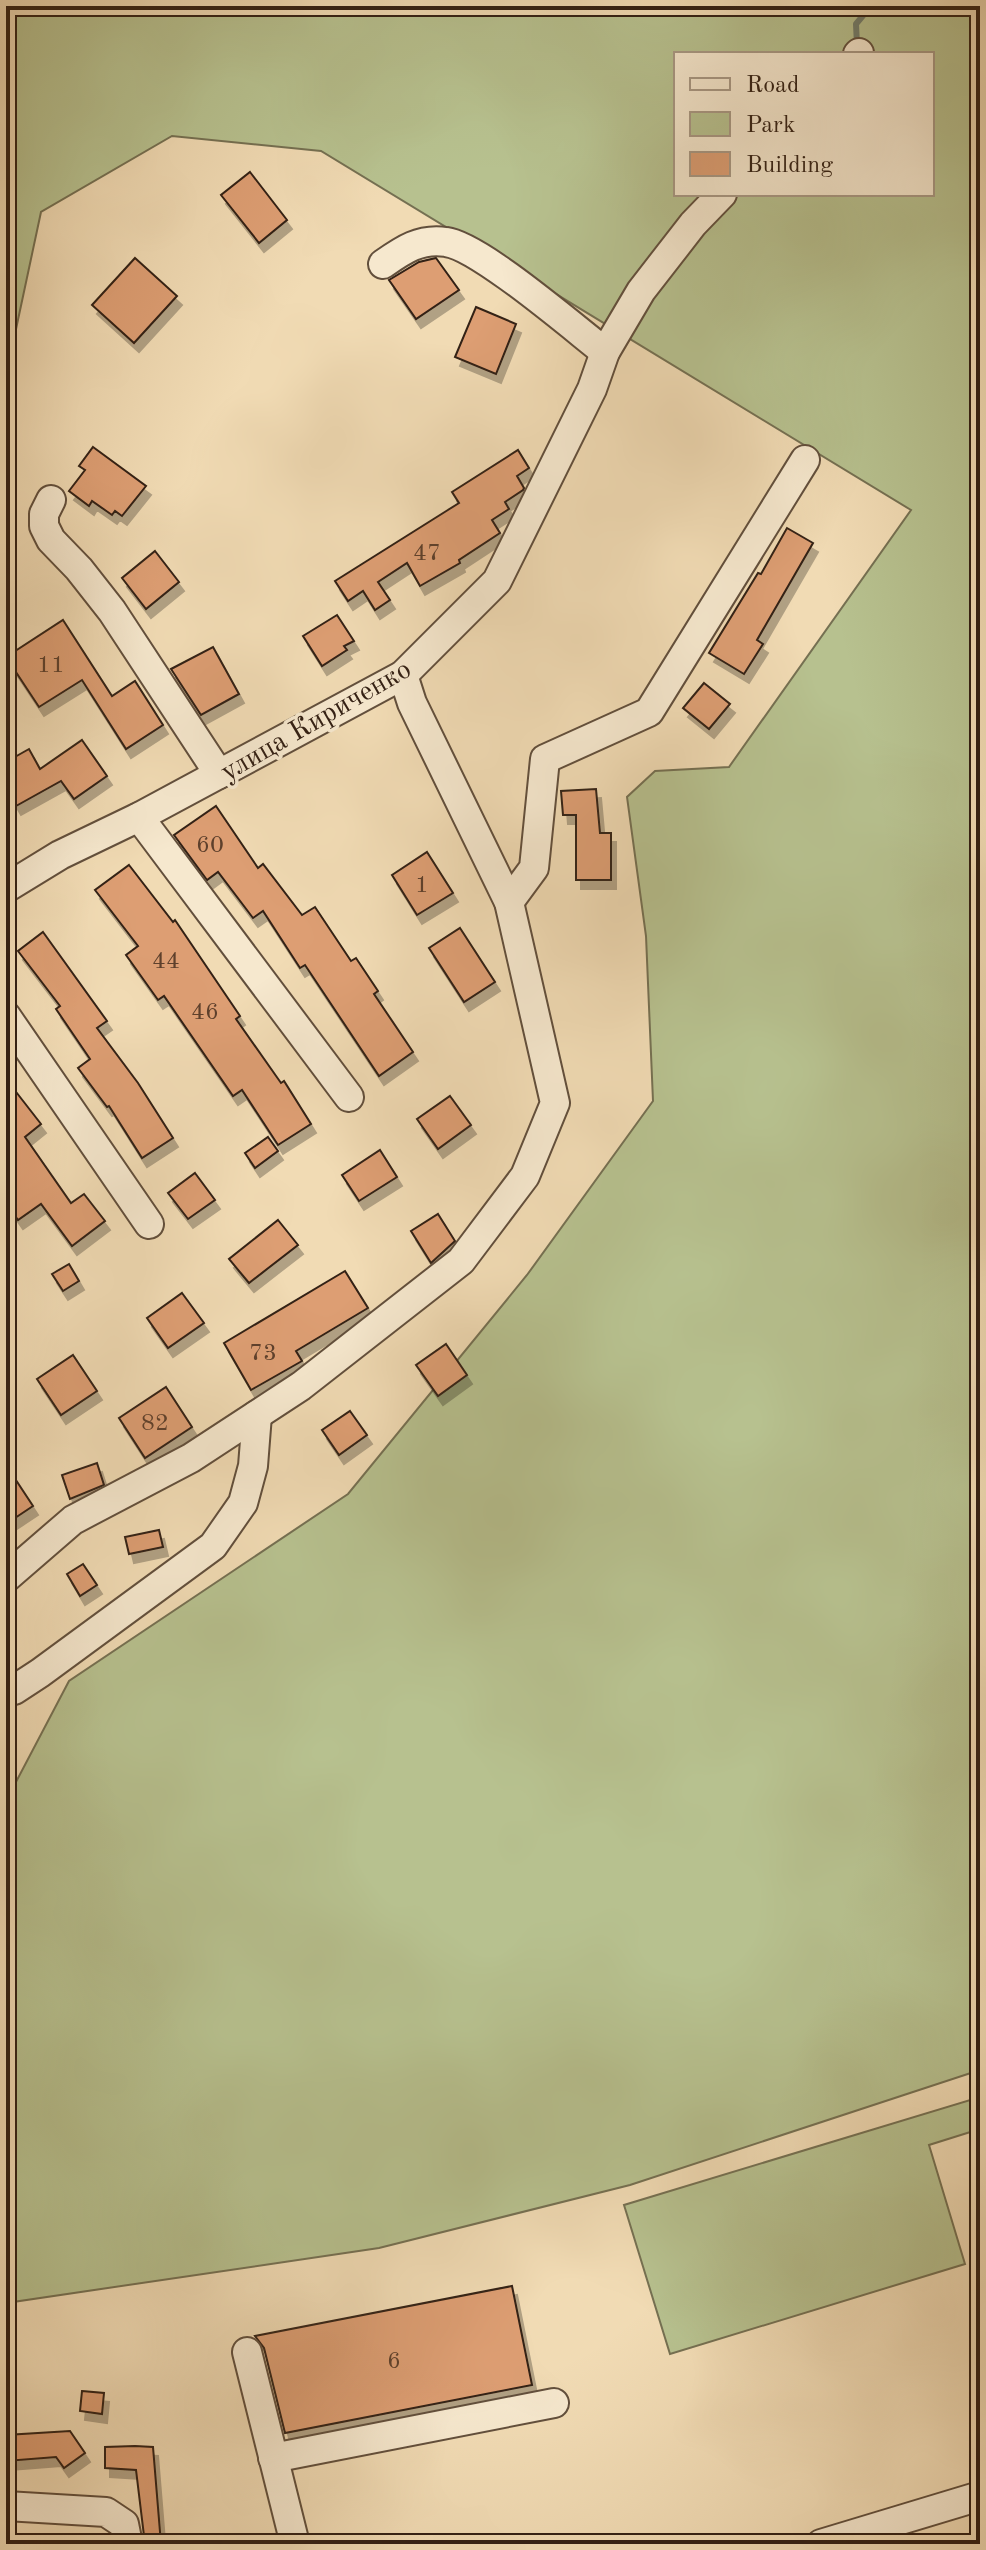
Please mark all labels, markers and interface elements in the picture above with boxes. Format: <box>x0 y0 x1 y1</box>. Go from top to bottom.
legend <box>674 52 934 196</box>
text: Road <box>746 74 799 98</box>
text: Park <box>746 114 795 138</box>
text: Building <box>746 154 833 178</box>
house number: 47 <box>413 542 441 566</box>
house number: 11 <box>37 654 65 678</box>
street label: улица Кириченко <box>217 656 416 787</box>
house number: 60 <box>196 834 224 858</box>
house number: 1 <box>415 874 429 898</box>
house number: 44 <box>152 950 180 974</box>
house number: 46 <box>191 1001 219 1025</box>
house number: 73 <box>249 1342 277 1366</box>
house number: 82 <box>141 1412 169 1436</box>
house number: 6 <box>387 2350 401 2374</box>

